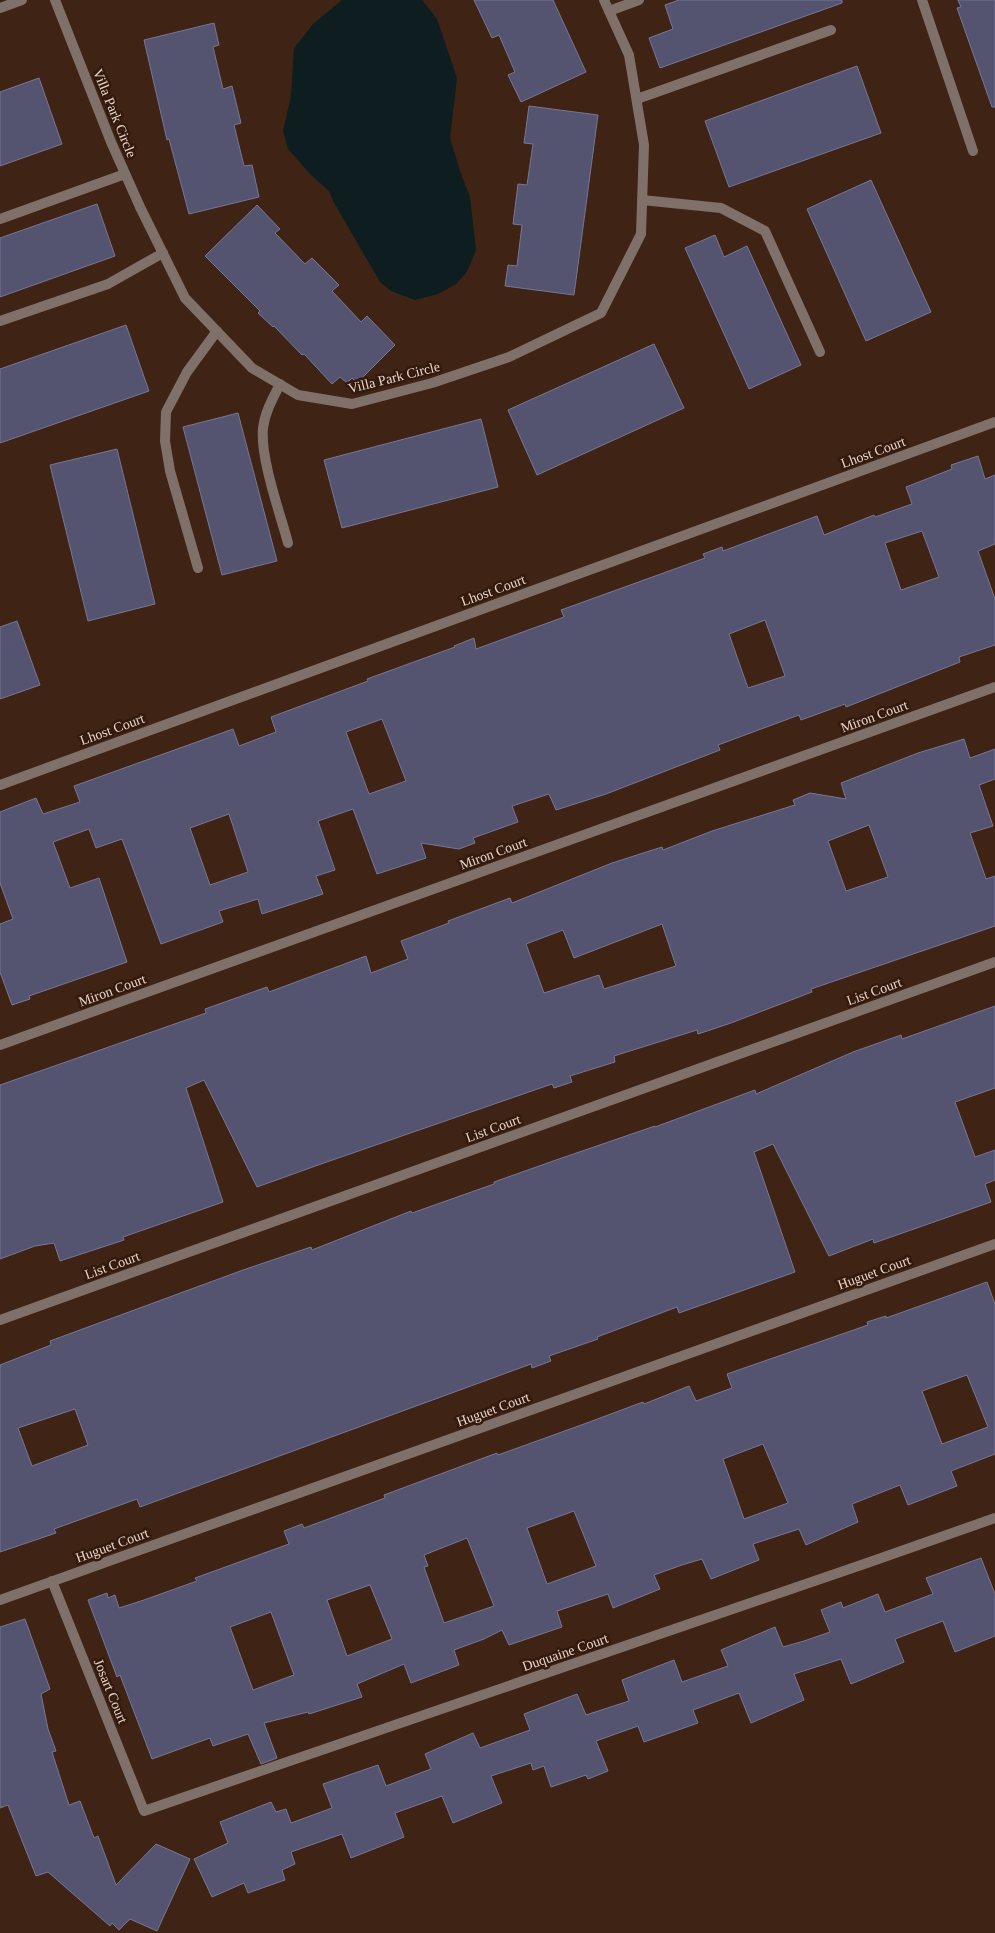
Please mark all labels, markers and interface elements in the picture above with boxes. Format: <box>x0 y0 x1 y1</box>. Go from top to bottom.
street label: Villa Park Circle <box>90 67 139 160</box>
street label: Villa Park Circle <box>347 359 442 396</box>
street label: Lhost Court <box>839 434 907 471</box>
street label: Lhost Court <box>459 572 527 609</box>
street label: Miron Court <box>839 697 910 736</box>
street label: Lhost Court <box>78 711 146 748</box>
street label: Miron Court <box>458 834 529 873</box>
street label: Miron Court <box>77 971 148 1010</box>
street label: List Court <box>845 975 904 1008</box>
street label: List Court <box>464 1112 523 1145</box>
street label: List Court <box>83 1249 142 1282</box>
street label: Huguet Court <box>836 1252 913 1293</box>
street label: Huguet Court <box>455 1389 532 1430</box>
street label: Huguet Court <box>74 1525 151 1566</box>
street label: Duquaine Court <box>520 1631 610 1674</box>
street label: Josart Court <box>91 1657 130 1726</box>

